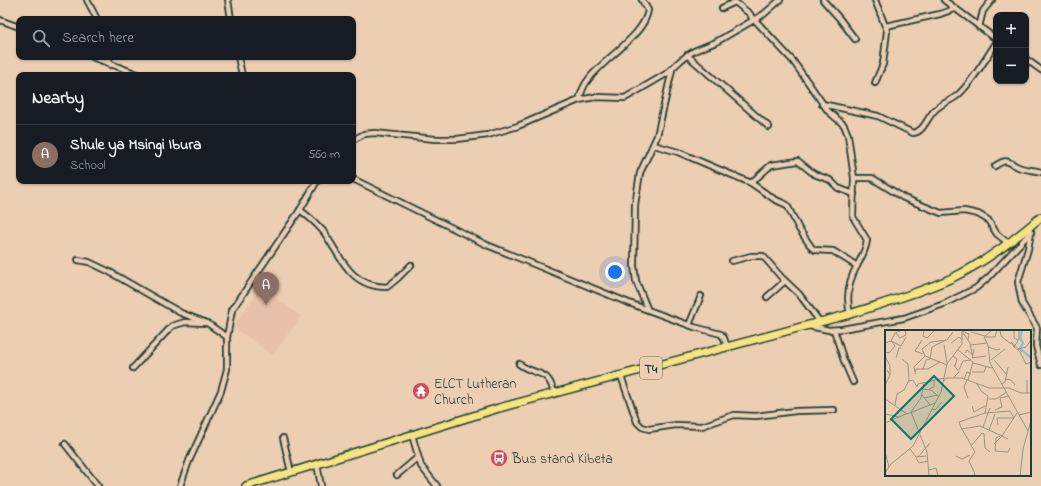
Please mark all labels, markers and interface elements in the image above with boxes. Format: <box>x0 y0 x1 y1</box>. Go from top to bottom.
map controls <box>993 12 1029 84</box>
button: + <box>993 12 1029 48</box>
search box <box>16 16 356 60</box>
icon: search <box>30 27 52 49</box>
text: Search here <box>62 27 134 49</box>
button: − <box>993 48 1029 84</box>
text: Nearby <box>32 86 84 111</box>
text: Shule ya Msingi Ibura <box>70 134 201 156</box>
text: A <box>41 145 49 164</box>
text: 560 m <box>308 145 340 164</box>
text: School <box>70 156 106 175</box>
your location <box>605 262 625 282</box>
pin: A <box>253 272 279 305</box>
inset map <box>885 330 1031 476</box>
road number: T4 <box>640 357 662 379</box>
place label: ELCT Lutheran Church <box>434 374 517 411</box>
temple icon: ELCT Lutheran Church <box>411 381 431 401</box>
bus stop icon: Bus stand Kibeta <box>489 448 509 468</box>
place label: Bus stand Kibeta <box>511 449 613 470</box>

